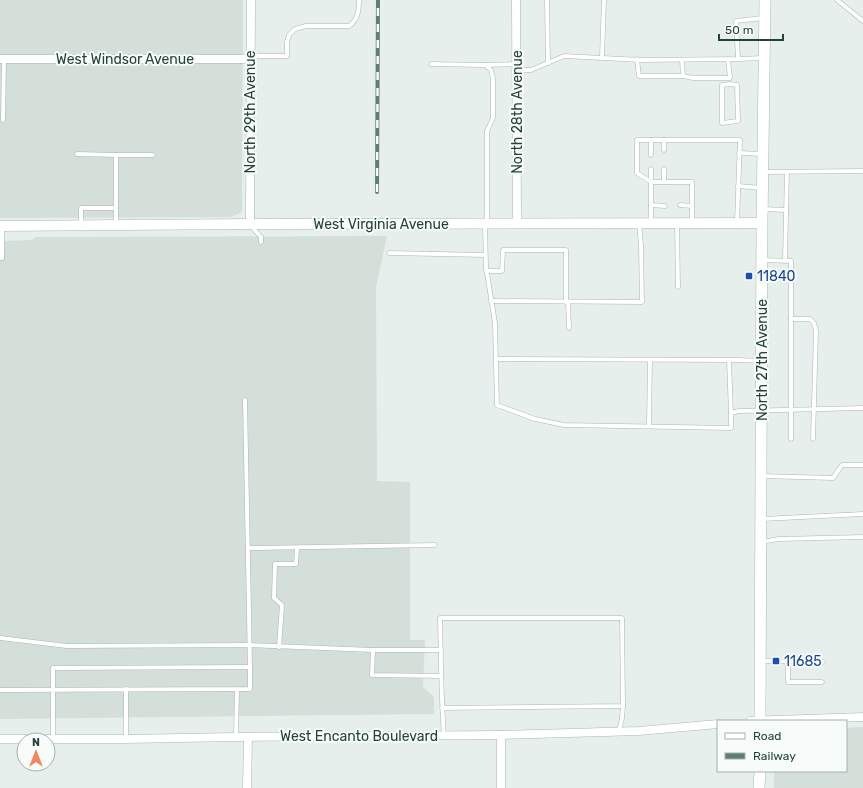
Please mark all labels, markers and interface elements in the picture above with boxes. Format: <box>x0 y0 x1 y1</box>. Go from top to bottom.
scale bar <box>719 16 783 42</box>
text: 50 m <box>725 23 753 37</box>
street label: North 29th Avenue <box>242 50 259 174</box>
street label: North 28th Avenue <box>509 50 526 174</box>
street label: West Windsor Avenue <box>56 51 194 68</box>
street label: West Virginia Avenue <box>313 216 449 233</box>
place label: 11840 <box>757 268 796 285</box>
marker: 11840 <box>744 271 754 281</box>
street label: North 27th Avenue <box>754 299 771 421</box>
place label: 11685 <box>784 653 822 670</box>
marker: 11685 <box>771 656 781 666</box>
legend <box>717 720 847 772</box>
street label: West Encanto Boulevard <box>280 728 438 745</box>
text: Road <box>753 729 781 743</box>
north arrow <box>16 732 56 772</box>
text: N <box>32 736 40 749</box>
text: Railway <box>753 749 796 763</box>

